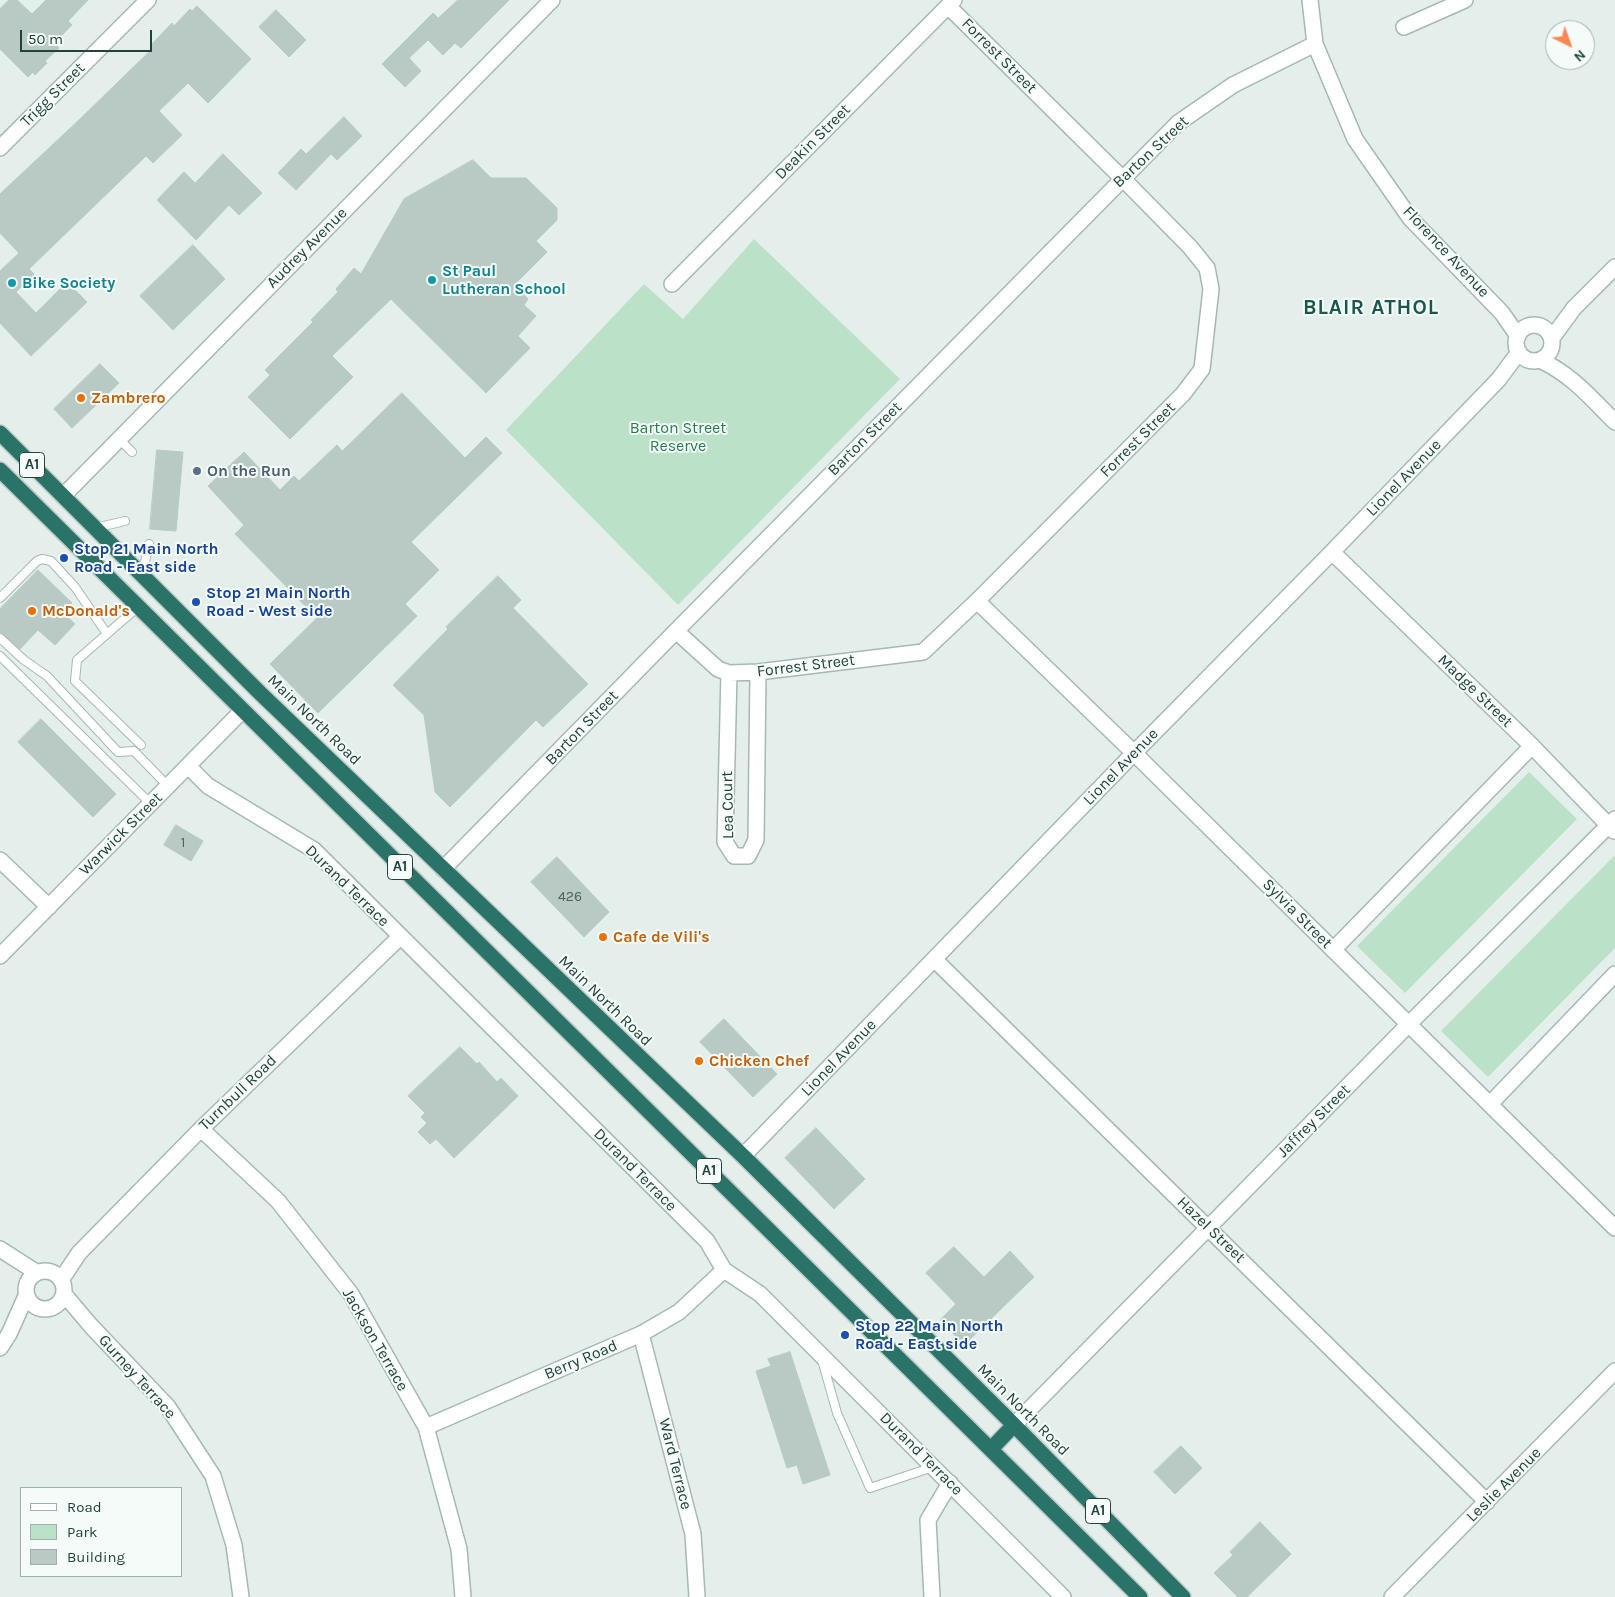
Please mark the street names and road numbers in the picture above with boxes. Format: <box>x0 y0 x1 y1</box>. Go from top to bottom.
street label: Forrest Street <box>957 14 1041 98</box>
street label: Trigg Street <box>17 59 89 131</box>
street label: Deakin Street <box>771 100 855 184</box>
street label: Barton Street <box>1109 112 1193 192</box>
street label: Florence Avenue <box>1399 202 1493 302</box>
street label: Audrey Avenue <box>263 204 351 292</box>
street label: Barton Street <box>824 398 906 480</box>
street label: Forrest Street <box>1096 398 1180 482</box>
street label: Lionel Avenue <box>1362 435 1446 521</box>
road number: A1 <box>20 452 44 478</box>
street label: Forrest Street <box>756 650 856 682</box>
street label: Madge Street <box>1434 650 1516 732</box>
street label: Main North Road <box>263 671 365 769</box>
street label: Barton Street <box>542 687 622 769</box>
street label: Lionel Avenue <box>1079 724 1163 810</box>
street label: Lea Court <box>718 771 738 839</box>
street label: Warwick Street <box>75 788 167 880</box>
street label: Durand Terrace <box>301 841 393 931</box>
road number: A1 <box>388 854 412 880</box>
street label: Sylvia Street <box>1258 875 1336 953</box>
street label: Main North Road <box>554 952 656 1050</box>
street label: Lionel Avenue <box>797 1015 881 1101</box>
street label: Turnbull Road <box>195 1051 281 1135</box>
street label: Jaffrey Street <box>1273 1080 1355 1162</box>
street label: Durand Terrace <box>589 1124 681 1216</box>
road number: A1 <box>696 1158 722 1184</box>
street label: Hazel Street <box>1173 1193 1249 1267</box>
street label: Jackson Terrace <box>338 1285 412 1395</box>
street label: Gurney Terrace <box>94 1331 180 1423</box>
street label: Berry Road <box>541 1336 621 1384</box>
street label: Main North Road <box>973 1360 1073 1460</box>
street label: Durand Terrace <box>875 1408 967 1500</box>
street label: Ward Terrace <box>654 1416 696 1512</box>
street label: Leslie Avenue <box>1463 1444 1545 1526</box>
road number: A1 <box>1086 1498 1110 1524</box>

